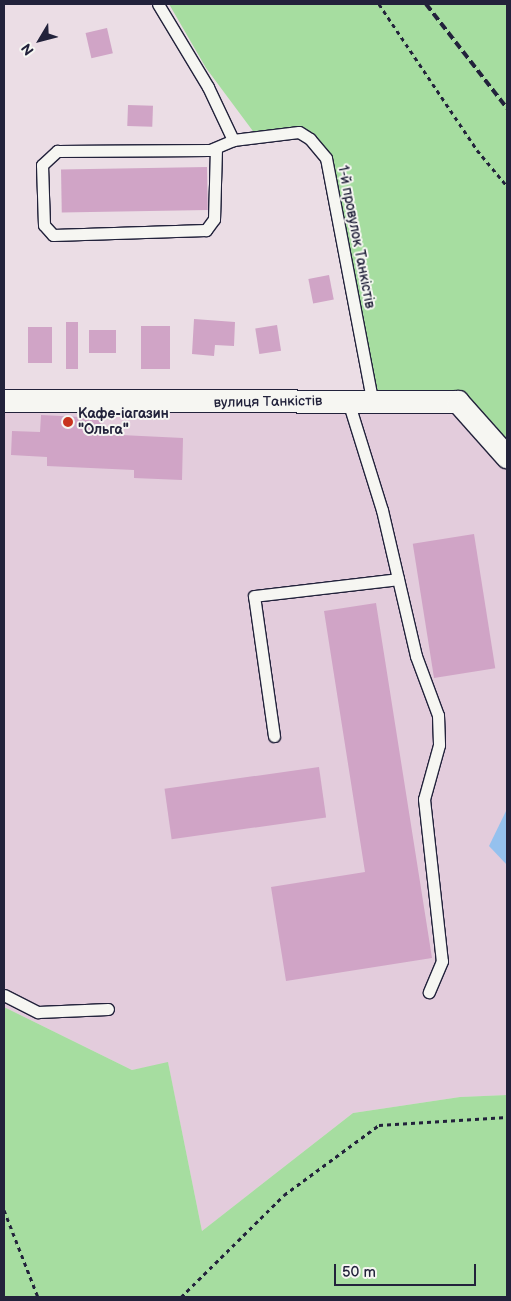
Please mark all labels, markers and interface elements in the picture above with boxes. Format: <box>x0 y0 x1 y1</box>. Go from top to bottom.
north arrow <box>15 15 65 65</box>
text: N <box>18 40 38 59</box>
street label: 1-й провулок Танкістів <box>334 164 378 310</box>
street label: вулиця Танкістів <box>214 393 322 411</box>
place label: Кафе-іагазин "Ольга" <box>78 406 169 438</box>
marker: Кафе-іагазин "Ольга" <box>62 416 74 428</box>
scale bar <box>336 1254 478 1286</box>
text: 50 m <box>342 1263 376 1282</box>

